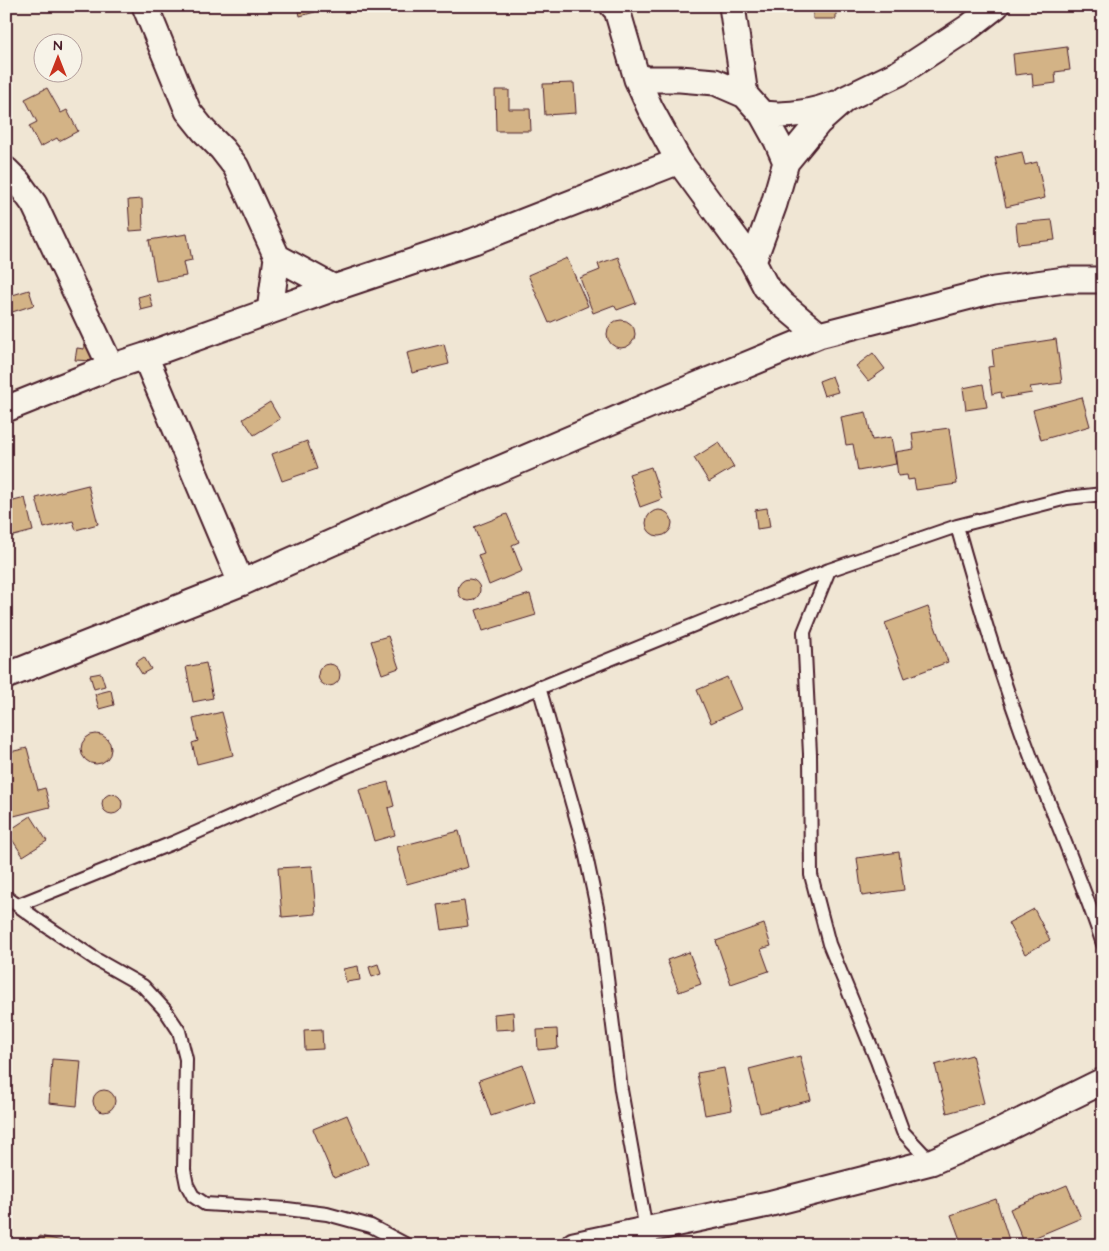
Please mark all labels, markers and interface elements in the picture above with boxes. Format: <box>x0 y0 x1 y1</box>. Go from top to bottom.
north arrow <box>32 32 82 82</box>
text: N <box>54 36 63 56</box>

